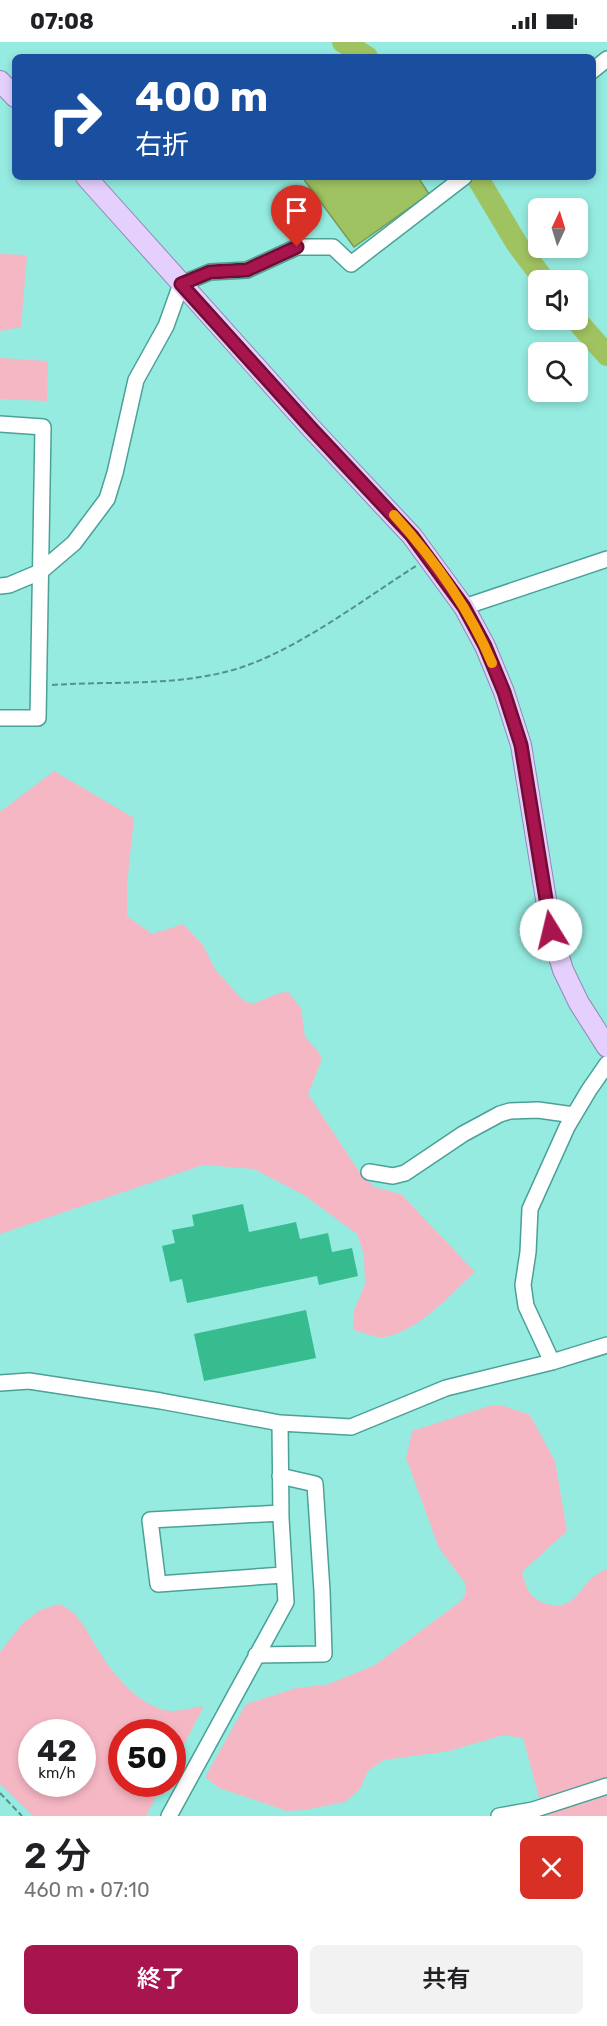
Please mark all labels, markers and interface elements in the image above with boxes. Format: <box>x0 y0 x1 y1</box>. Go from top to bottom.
text: 07:08 <box>30 8 94 35</box>
text: 400 m <box>135 72 268 122</box>
icon: right <box>36 78 114 156</box>
text: 右折 <box>135 129 189 161</box>
pin <box>271 185 322 247</box>
icon: arrive <box>280 194 313 227</box>
north arrow <box>528 198 588 258</box>
map controls <box>528 198 588 402</box>
button: sound <box>528 270 588 330</box>
button: search <box>528 342 588 402</box>
position arrow <box>519 898 583 962</box>
speed limit sign: 50 <box>108 1719 186 1797</box>
text: 42 <box>37 1733 77 1769</box>
text: km/h <box>38 1764 76 1782</box>
text: 2 分 <box>24 1834 91 1877</box>
button: close <box>520 1836 583 1899</box>
text: 460 m · 07:10 <box>24 1878 150 1902</box>
button: 終了 <box>24 1945 298 2014</box>
button: 共有 <box>310 1945 583 2014</box>

